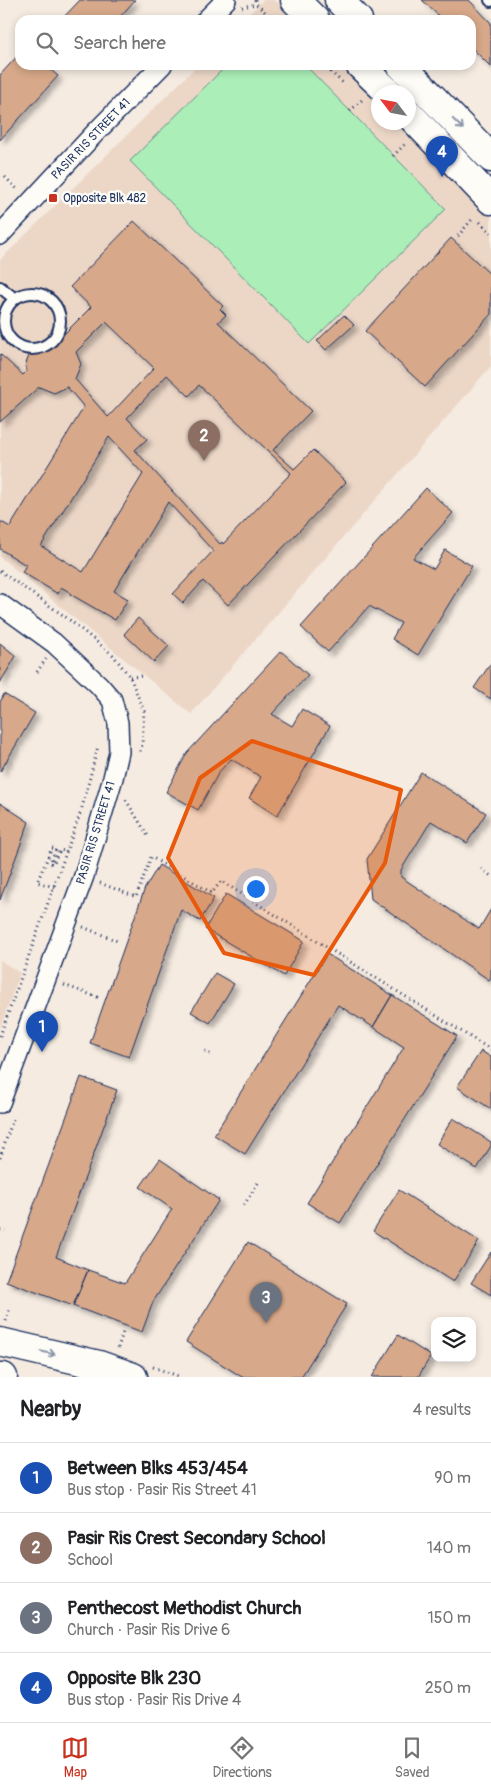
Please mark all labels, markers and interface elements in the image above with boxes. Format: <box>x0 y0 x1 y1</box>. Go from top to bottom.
search box <box>15 15 476 70</box>
icon: search <box>33 29 61 57</box>
text: Search here <box>73 31 166 55</box>
north arrow <box>371 85 416 130</box>
street label: PASIR RIS STREET 41 <box>48 95 134 183</box>
one-way arrow <box>452 118 464 131</box>
pin: 4 <box>426 136 458 177</box>
place label: Opposite Blk 482 <box>63 191 147 206</box>
marker: Opposite Blk 482 <box>47 192 59 204</box>
pin: 2 <box>188 420 220 461</box>
street label: PASIR RIS STREET 41 <box>73 780 119 886</box>
your location <box>243 876 269 902</box>
pin: 1 <box>26 1011 58 1052</box>
pin: 3 <box>250 1282 282 1323</box>
map controls <box>431 1317 476 1362</box>
button: layers <box>431 1317 476 1362</box>
one-way arrow <box>39 1349 55 1358</box>
text: Nearby <box>20 1396 81 1423</box>
text: 4 results <box>413 1400 471 1420</box>
text: Between Blks 453/454 <box>67 1456 248 1480</box>
text: 1 <box>33 1468 39 1488</box>
text: 90 m <box>434 1468 471 1488</box>
text: Bus stop · Pasir Ris Street 41 <box>67 1480 257 1500</box>
text: Pasir Ris Crest Secondary School <box>67 1526 326 1550</box>
text: 2 <box>32 1538 40 1558</box>
text: 140 m <box>427 1538 471 1558</box>
text: School <box>67 1550 113 1570</box>
text: Penthecost Methodist Church <box>67 1596 301 1620</box>
text: 3 <box>32 1608 40 1628</box>
text: 150 m <box>427 1608 471 1628</box>
text: Church · Pasir Ris Drive 6 <box>67 1620 230 1640</box>
text: Opposite Blk 230 <box>67 1666 201 1690</box>
text: 4 <box>31 1678 41 1698</box>
text: 250 m <box>425 1678 471 1698</box>
text: Bus stop · Pasir Ris Drive 4 <box>67 1690 241 1710</box>
tab: Map <box>61 1734 89 1781</box>
tab: Directions <box>212 1734 272 1781</box>
tab: Saved <box>395 1734 430 1781</box>

